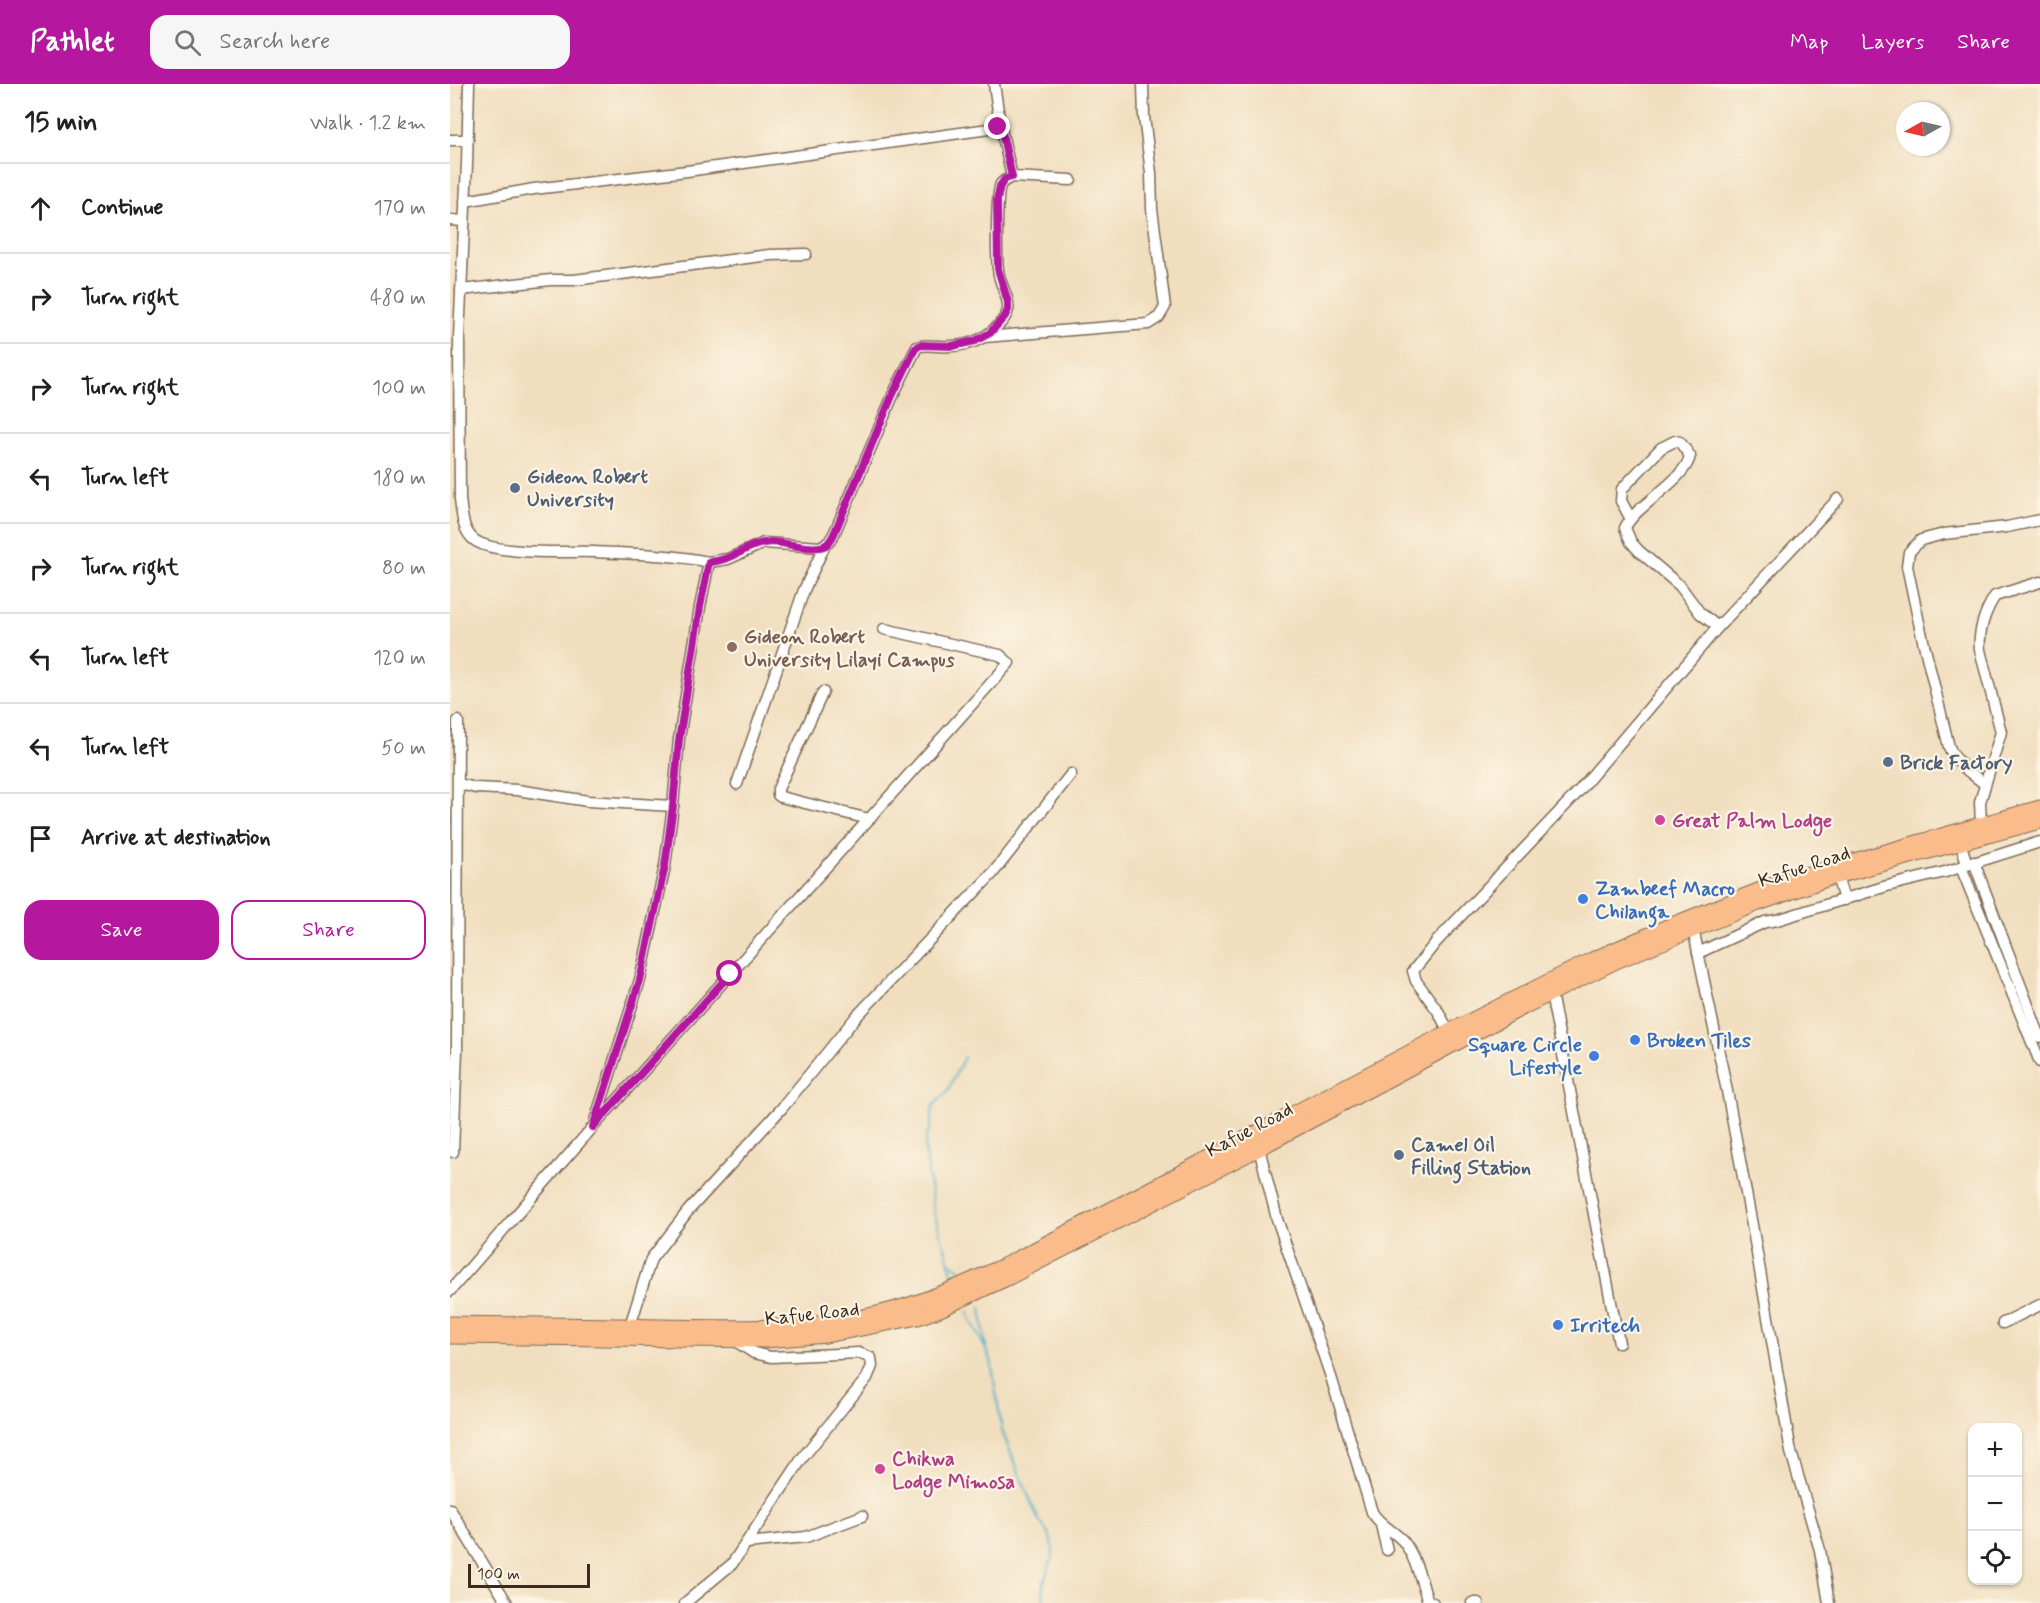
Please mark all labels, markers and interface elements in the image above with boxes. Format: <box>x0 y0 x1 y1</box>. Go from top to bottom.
search box <box>150 15 570 69</box>
text: Pathlet <box>30 24 114 61</box>
icon: search <box>171 26 204 59</box>
text: Search here <box>219 28 330 56</box>
text: Map <box>1790 28 1828 56</box>
text: Layers <box>1861 28 1924 56</box>
text: Share <box>1957 28 2010 56</box>
north arrow <box>1896 102 1950 156</box>
text: 15 min <box>24 106 98 140</box>
text: Walk · 1.2 km <box>310 110 426 137</box>
route end <box>984 113 1010 139</box>
icon: ahead <box>24 192 57 225</box>
text: Continue <box>81 194 163 222</box>
text: 170 m <box>374 195 426 222</box>
icon: right <box>24 282 57 315</box>
text: Turn right <box>81 284 179 312</box>
text: 480 m <box>370 285 426 312</box>
icon: right <box>24 372 57 405</box>
text: Turn right <box>81 374 179 402</box>
text: 100 m <box>372 375 426 402</box>
icon: left <box>24 462 57 495</box>
text: Turn left <box>81 464 169 492</box>
place label: Gideon Robert University <box>527 464 649 514</box>
text: 180 m <box>373 465 426 492</box>
marker: Gideon Robert University <box>508 481 522 495</box>
icon: right <box>24 552 57 585</box>
text: Turn right <box>81 554 179 582</box>
text: 80 m <box>382 555 426 582</box>
place label: Gideon Robert University Lilayi Campus <box>744 624 955 674</box>
marker: Gideon Robert University Lilayi Campus <box>725 640 739 654</box>
icon: left <box>24 642 57 675</box>
text: Turn left <box>81 644 169 672</box>
text: 120 m <box>373 645 426 672</box>
icon: left <box>24 732 57 765</box>
text: Turn left <box>81 734 169 762</box>
text: 50 m <box>381 735 426 762</box>
place label: Brick Factory <box>1900 750 2013 777</box>
marker: Brick Factory <box>1881 755 1895 769</box>
place label: Great Palm Lodge <box>1672 808 1832 837</box>
marker: Great Palm Lodge <box>1653 813 1667 827</box>
icon: arrive <box>24 822 57 855</box>
text: Arrive at destination <box>81 824 271 852</box>
street label: Kafue Road <box>1755 840 1854 895</box>
place label: Zambeef Macro Chilanga <box>1595 876 1735 928</box>
marker: Zambeef Macro Chilanga <box>1576 892 1590 906</box>
button: Save <box>24 900 219 960</box>
button: Share <box>231 900 426 960</box>
route start <box>716 960 742 986</box>
place label: Broken Tiles <box>1647 1028 1751 1055</box>
place label: Square Circle Lifestyle <box>1468 1032 1582 1082</box>
marker: Broken Tiles <box>1628 1033 1642 1047</box>
marker: Square Circle Lifestyle <box>1587 1049 1601 1063</box>
street label: Kafue Road <box>1201 1096 1298 1165</box>
place label: Camel Oil Filling Station <box>1411 1132 1531 1184</box>
marker: Camel Oil Filling Station <box>1392 1148 1406 1162</box>
street label: Kafue Road <box>764 1296 861 1333</box>
place label: Irritech <box>1570 1313 1640 1340</box>
marker: Irritech <box>1551 1318 1565 1332</box>
map controls <box>1968 1423 2022 1585</box>
button: + <box>1968 1423 2022 1477</box>
place label: Chikwa Lodge Mimosa <box>892 1446 1015 1498</box>
marker: Chikwa Lodge Mimosa <box>873 1462 887 1476</box>
button: − <box>1968 1477 2022 1531</box>
button: locate <box>1968 1531 2022 1585</box>
scale bar <box>468 1561 590 1588</box>
text: 100 m <box>477 1564 520 1585</box>

